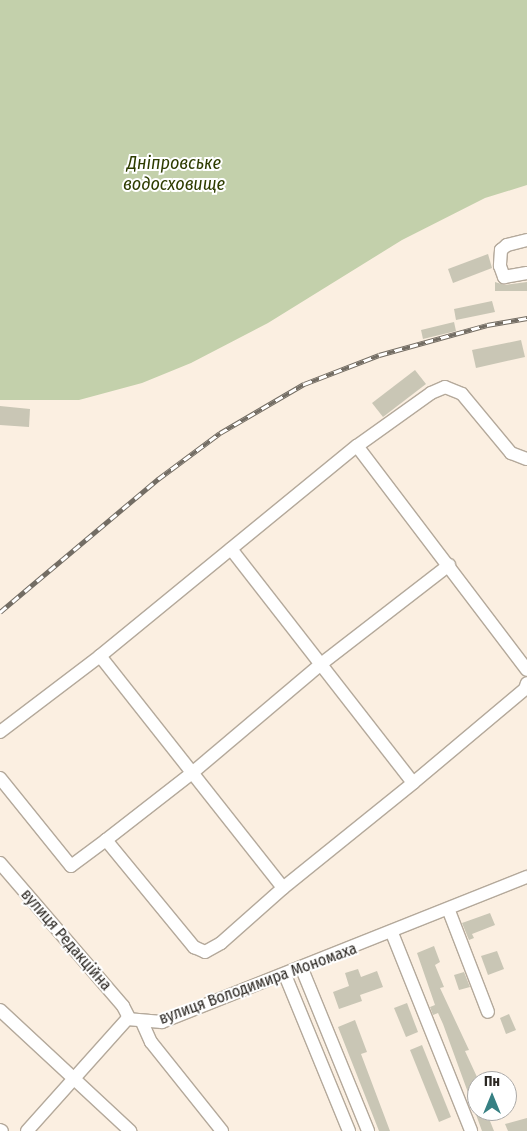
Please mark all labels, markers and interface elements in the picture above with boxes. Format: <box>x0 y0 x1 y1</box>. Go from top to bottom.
water label: Дніпровське водосховище <box>123 153 225 195</box>
street label: вулиця Редакційна <box>17 885 115 995</box>
street label: вулиця Володимира Мономаха <box>156 939 360 1029</box>
north arrow <box>467 1071 517 1121</box>
text: Пн <box>484 1073 500 1090</box>

